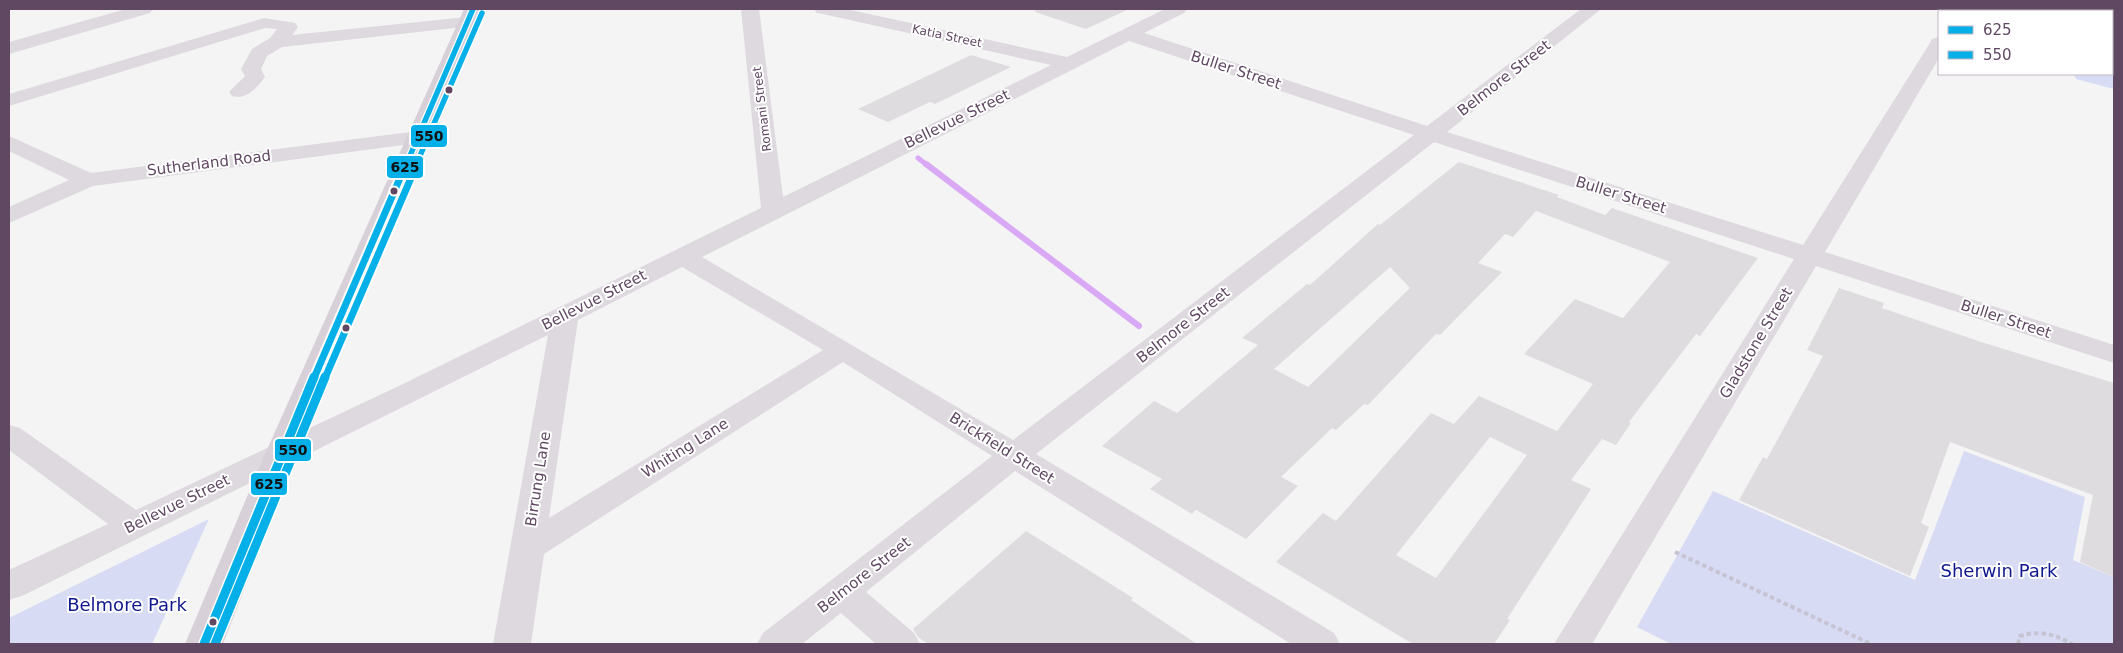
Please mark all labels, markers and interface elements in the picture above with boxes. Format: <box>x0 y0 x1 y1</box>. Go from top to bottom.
legend <box>1938 10 2113 75</box>
text: 625 <box>1983 21 2012 39</box>
street label: Katia Street <box>911 22 983 50</box>
street label: Belmore Street <box>1454 36 1554 120</box>
text: 550 <box>1983 46 2012 64</box>
street label: Buller Street <box>1189 47 1284 93</box>
street label: Romani Street <box>750 65 774 152</box>
unlabelled marker <box>444 85 454 95</box>
street label: Bellevue Street <box>901 86 1013 152</box>
line badge: 550 <box>410 124 448 148</box>
text: 550 <box>414 128 444 144</box>
street label: Sutherland Road <box>146 146 272 180</box>
line badge: 625 <box>386 155 424 179</box>
text: 625 <box>390 159 420 175</box>
street label: Buller Street <box>1573 173 1669 217</box>
unlabelled marker <box>389 186 399 196</box>
street label: Bellevue Street <box>539 266 649 334</box>
street label: Belmore Street <box>1133 283 1233 367</box>
street label: Gladstone Street <box>1716 284 1796 402</box>
street label: Buller Street <box>1959 296 2054 342</box>
unlabelled marker <box>341 323 351 333</box>
street label: Brickfield Street <box>946 408 1058 488</box>
street label: Whiting Lane <box>638 414 732 482</box>
street label: Birrung Lane <box>522 430 554 528</box>
line badge: 550 <box>274 438 312 462</box>
text: 550 <box>278 442 308 458</box>
street label: Bellevue Street <box>121 471 233 537</box>
line badge: 625 <box>250 472 288 496</box>
text: 625 <box>254 476 284 492</box>
street label: Belmore Street <box>814 533 914 617</box>
park label: Sherwin Park <box>1940 560 2058 581</box>
park label: Belmore Park <box>67 594 187 615</box>
unlabelled marker <box>208 617 218 627</box>

